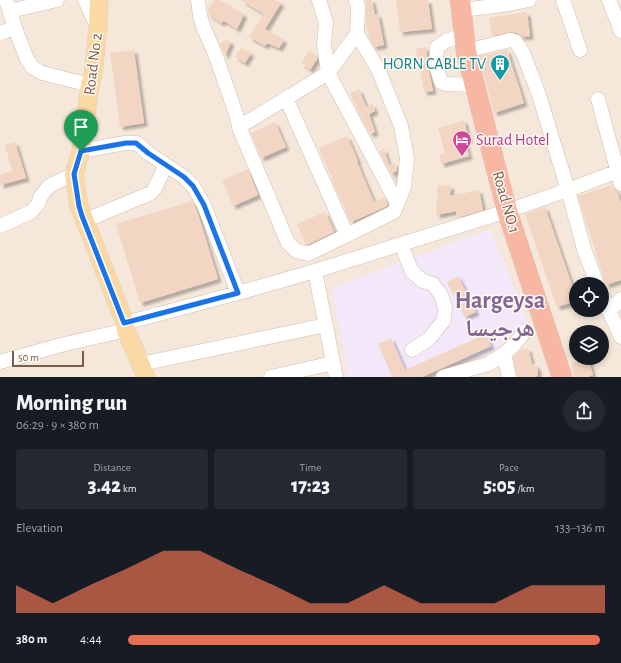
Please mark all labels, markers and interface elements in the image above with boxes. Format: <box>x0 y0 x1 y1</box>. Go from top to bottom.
street label: Road No 2 <box>81 32 105 96</box>
building icon: HORN CABLE TV <box>489 53 511 81</box>
place label: HORN CABLE TV <box>383 56 486 72</box>
pin <box>64 110 98 151</box>
icon: arrive <box>70 116 92 138</box>
hotel icon: Surad Hotel <box>451 129 473 157</box>
place label: Surad Hotel <box>476 132 550 148</box>
street label: Road NO.1 <box>490 169 522 235</box>
map controls <box>569 277 609 365</box>
button: locate <box>569 277 609 317</box>
district label: Hargeysa هرجيسا <box>455 289 545 342</box>
button: layers <box>569 325 609 365</box>
scale bar <box>12 349 84 368</box>
text: 50 m <box>18 352 39 363</box>
button: share <box>563 390 605 432</box>
text: Morning run <box>16 392 127 414</box>
text: 06:29 · 9 × 380 m <box>16 419 99 432</box>
text: Distance <box>94 462 131 473</box>
text: Time <box>300 462 321 473</box>
text: Pace <box>499 462 519 473</box>
text: 3.42 <box>88 476 121 496</box>
text: 17:23 <box>291 476 330 496</box>
text: 5:05 <box>483 476 516 496</box>
text: km <box>121 483 137 494</box>
text: /km <box>516 483 534 494</box>
text: Elevation <box>16 522 63 535</box>
text: 133–136 m <box>555 522 605 535</box>
text: 380 m <box>16 633 47 646</box>
text: 4:44 <box>80 633 102 646</box>

